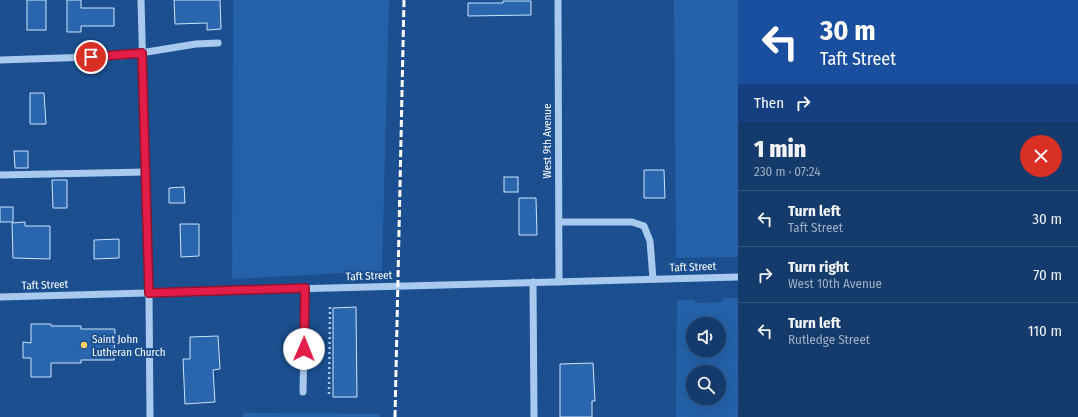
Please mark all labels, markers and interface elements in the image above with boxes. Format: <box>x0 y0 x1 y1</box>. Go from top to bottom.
text: 30 m <box>820 14 876 47</box>
icon: left <box>754 16 806 68</box>
pin <box>74 40 108 74</box>
icon: arrive <box>80 46 102 68</box>
text: Taft Street <box>820 48 896 70</box>
icon: right <box>792 92 814 114</box>
text: Then <box>754 94 784 112</box>
street label: West 9th Avenue <box>541 104 554 178</box>
text: 1 min <box>754 135 806 163</box>
button: close <box>1020 135 1062 177</box>
text: 230 m · 07:24 <box>754 164 821 179</box>
text: Turn left <box>788 202 841 220</box>
icon: left <box>754 208 776 230</box>
text: 30 m <box>1032 210 1062 228</box>
text: Taft Street <box>788 220 843 235</box>
text: Turn right <box>788 258 849 276</box>
street label: Taft Street <box>670 260 717 274</box>
icon: right <box>754 264 776 286</box>
text: 70 m <box>1033 266 1062 284</box>
street label: Taft Street <box>346 269 393 283</box>
text: West 10th Avenue <box>788 276 882 291</box>
street label: Taft Street <box>22 278 69 292</box>
text: Turn left <box>788 314 841 332</box>
map controls <box>686 317 726 405</box>
button: sound <box>686 317 726 357</box>
icon: left <box>754 320 776 342</box>
text: 110 m <box>1028 322 1062 340</box>
position arrow <box>283 328 325 370</box>
text: Rutledge Street <box>788 332 870 347</box>
place label: Saint John Lutheran Church <box>92 333 166 359</box>
marker: Saint John Lutheran Church <box>79 340 89 350</box>
button: search <box>686 365 726 405</box>

